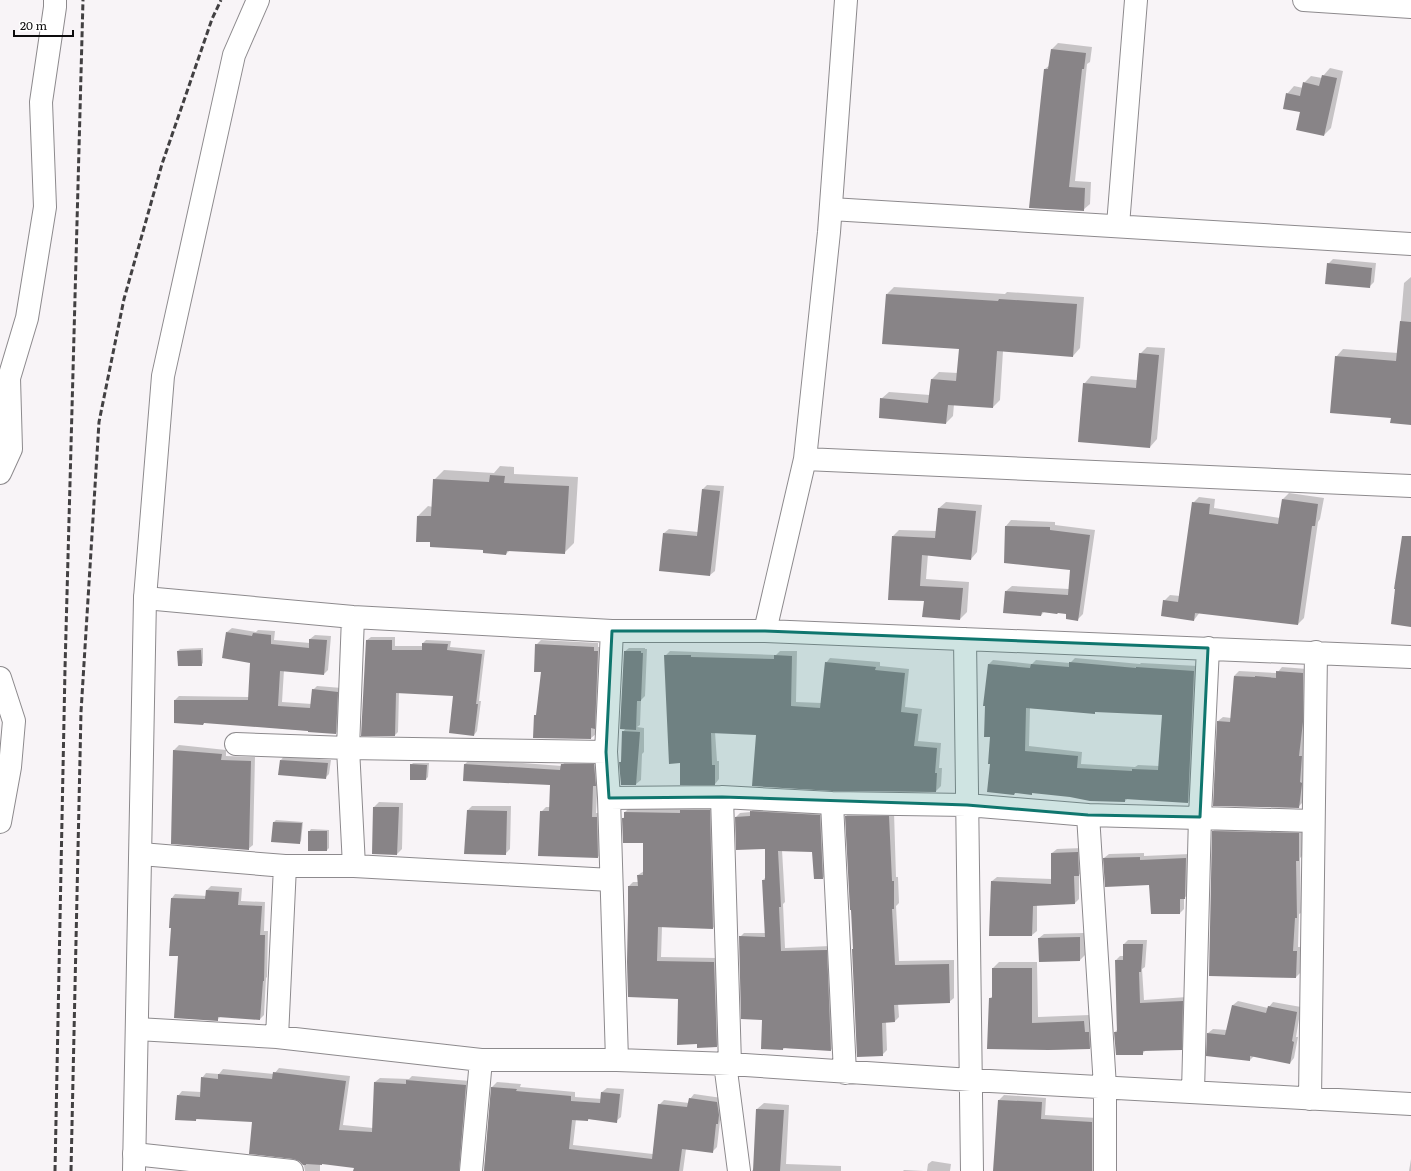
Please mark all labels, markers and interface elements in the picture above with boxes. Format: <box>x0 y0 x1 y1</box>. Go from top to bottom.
scale bar <box>14 12 73 38</box>
text: 20 m <box>20 16 47 34</box>

